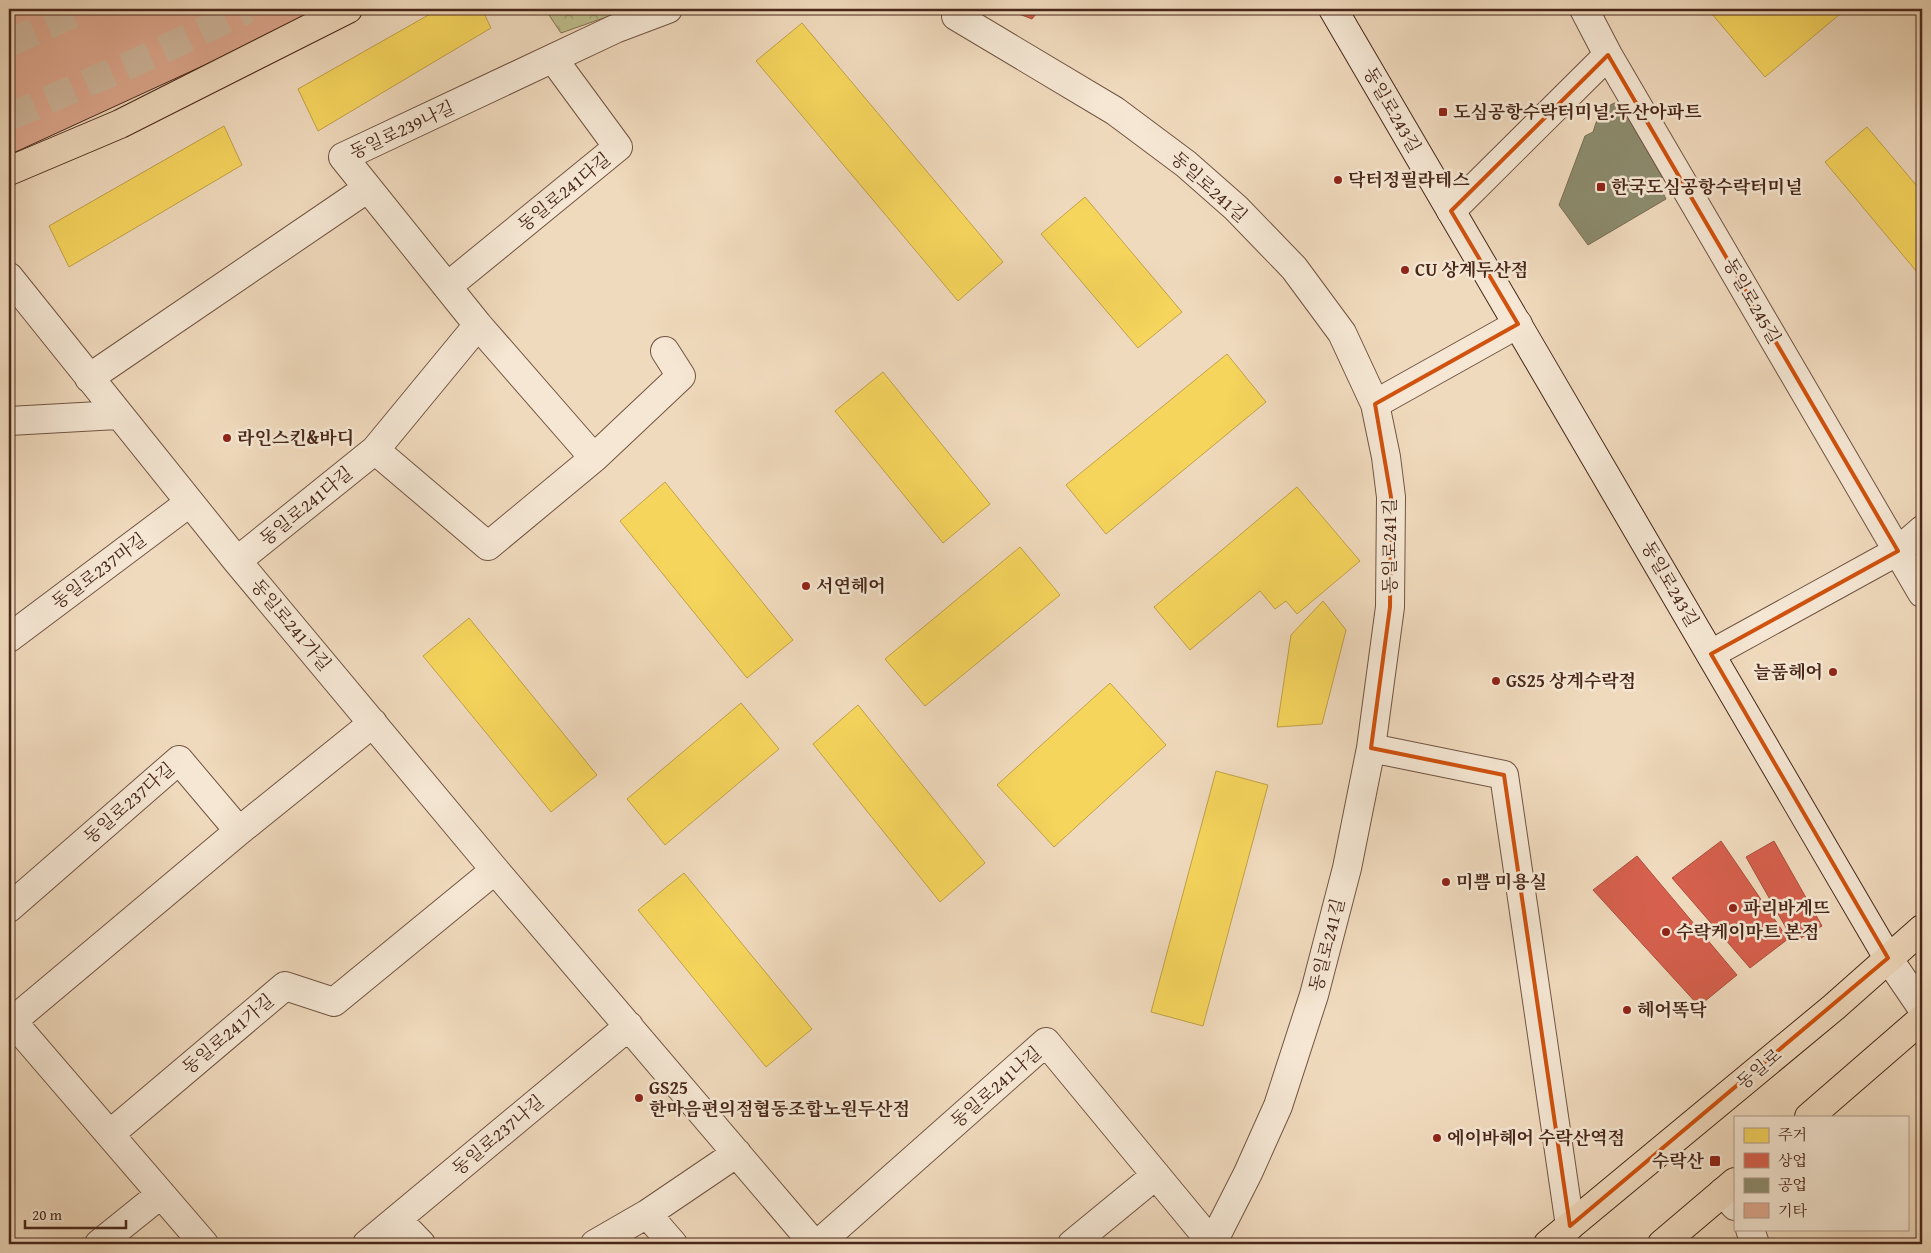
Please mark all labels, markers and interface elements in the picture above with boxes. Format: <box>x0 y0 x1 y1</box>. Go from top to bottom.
street label: 동일로243길 <box>1357 62 1428 158</box>
street label: 동일로239나길 <box>345 93 459 166</box>
place label: 도심공항수락터미널.두산아파트 <box>1453 98 1702 125</box>
marker: 도심공항수락터미널.두산아파트 <box>1437 106 1449 118</box>
street label: 동일로241길 <box>1165 145 1254 229</box>
street label: 동일로241다길 <box>511 146 616 238</box>
place label: 닥터정필라테스 <box>1348 166 1470 193</box>
place label: 한국도심공항수락터미널 <box>1611 173 1802 200</box>
marker: 닥터정필라테스 <box>1332 174 1344 186</box>
marker: 한국도심공항수락터미널 <box>1595 181 1607 193</box>
street label: 동일로245길 <box>1717 253 1788 349</box>
place label: CU 상계두산점 <box>1415 256 1528 283</box>
marker: CU 상계두산점 <box>1399 264 1411 276</box>
place label: 라인스킨&바디 <box>237 424 354 451</box>
marker: 라인스킨&바디 <box>221 432 233 444</box>
street label: 동일로241다길 <box>253 460 358 552</box>
street label: 동일로241길 <box>1376 498 1403 594</box>
street label: 동일로237마길 <box>45 526 152 615</box>
street label: 동일로243길 <box>1635 536 1706 632</box>
place label: 서연헤어 <box>816 572 886 599</box>
street label: 동일로241가길 <box>245 573 338 677</box>
marker: 서연헤어 <box>800 580 812 592</box>
place label: 늘품헤어 <box>1753 658 1823 685</box>
marker: 늘품헤어 <box>1827 666 1839 678</box>
place label: GS25 상계수락점 <box>1506 667 1636 694</box>
marker: GS25 상계수락점 <box>1490 675 1502 687</box>
street label: 동일로237다길 <box>77 755 180 850</box>
place label: 미쁨 미용실 <box>1456 868 1547 895</box>
marker: 미쁨 미용실 <box>1440 876 1452 888</box>
place label: 파리바게뜨 <box>1743 894 1831 921</box>
street label: 동일로241길 <box>1302 895 1351 995</box>
marker: 파리바게뜨 <box>1727 902 1739 914</box>
place label: 수락케이마트 본점 <box>1676 918 1819 945</box>
marker: 수락케이마트 본점 <box>1660 926 1672 938</box>
street label: 동일로241가길 <box>176 987 280 1080</box>
place label: 헤어똑닥 <box>1637 996 1707 1023</box>
marker: 헤어똑닥 <box>1621 1004 1633 1016</box>
street label: 동일로241나길 <box>944 1039 1047 1134</box>
street label: 동일로 <box>1730 1042 1787 1096</box>
place label: GS25 한마음편의점협동조합노원두산점 <box>649 1074 910 1122</box>
street label: 동일로237나길 <box>446 1088 550 1181</box>
marker: GS25 한마음편의점협동조합노원두산점 <box>633 1092 645 1104</box>
legend <box>1734 1116 1908 1230</box>
place label: 에이바헤어 수락산역점 <box>1447 1124 1625 1151</box>
text: 주거 <box>1778 1124 1807 1145</box>
marker: 에이바헤어 수락산역점 <box>1431 1132 1443 1144</box>
place label: 수락산 <box>1652 1147 1705 1174</box>
text: 상업 <box>1778 1150 1807 1171</box>
marker: 수락산 <box>1708 1154 1722 1168</box>
text: 공업 <box>1778 1174 1807 1195</box>
scale bar <box>25 1198 126 1230</box>
text: 기타 <box>1778 1200 1807 1221</box>
text: 20 m <box>32 1204 63 1225</box>

